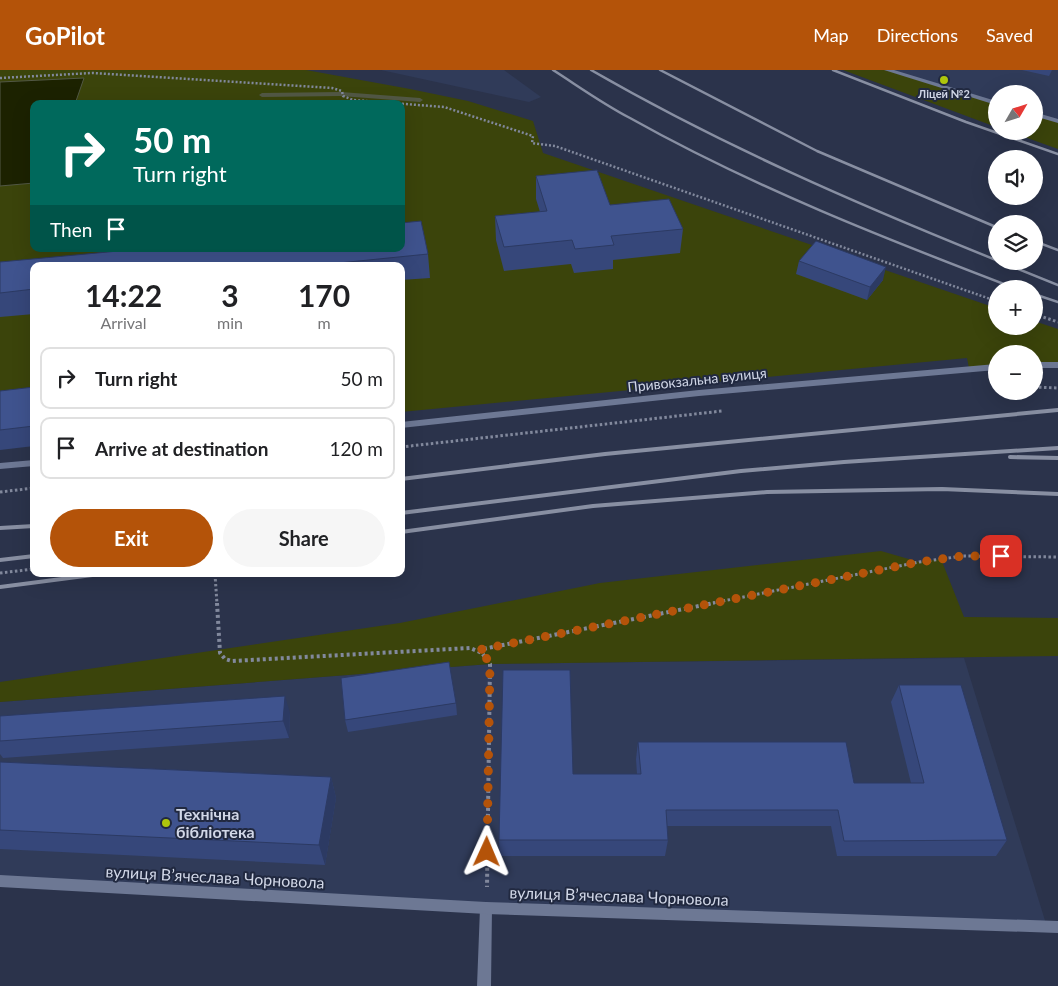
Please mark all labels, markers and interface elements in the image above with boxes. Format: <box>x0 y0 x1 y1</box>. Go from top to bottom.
text: GoPilot <box>25 21 105 50</box>
text: Map <box>813 24 849 46</box>
text: Directions <box>877 24 958 46</box>
text: Saved <box>986 24 1033 46</box>
marker: Ліцей №2 <box>938 74 950 86</box>
north arrow <box>988 85 1042 140</box>
map controls <box>988 85 1043 400</box>
place label: Ліцей №2 <box>917 87 970 100</box>
text: 50 m <box>133 118 211 160</box>
icon: right <box>50 120 115 185</box>
button: sound <box>988 150 1043 205</box>
text: Turn right <box>133 160 227 187</box>
icon: arrive <box>102 215 130 243</box>
button: layers <box>988 215 1043 270</box>
text: Then <box>50 218 92 241</box>
text: 14:22 <box>85 277 162 313</box>
text: 3 <box>221 277 239 313</box>
text: 170 <box>298 277 350 313</box>
button: + <box>988 280 1043 335</box>
text: Arrival <box>100 313 147 332</box>
text: min <box>217 313 243 332</box>
text: m <box>317 313 331 332</box>
button: − <box>988 345 1043 400</box>
icon: right <box>52 364 80 392</box>
street label: Привокзальна вулиця <box>627 364 767 395</box>
text: Turn right <box>95 367 177 390</box>
text: 50 m <box>340 367 383 390</box>
icon: arrive <box>52 434 80 462</box>
text: Arrive at destination <box>95 437 268 460</box>
text: 120 m <box>329 437 383 460</box>
button: Exit <box>50 509 213 567</box>
button: Share <box>223 509 385 567</box>
pin <box>980 535 1022 577</box>
icon: arrive <box>987 542 1015 570</box>
place label: Технічна бібліотека <box>176 804 255 841</box>
marker: Технічна бібліотека <box>160 817 172 829</box>
position arrow <box>460 825 512 877</box>
street label: вулиця Вʼячеслава Чорновола <box>105 861 325 892</box>
street label: вулиця Вʼячеслава Чорновола <box>509 882 729 909</box>

